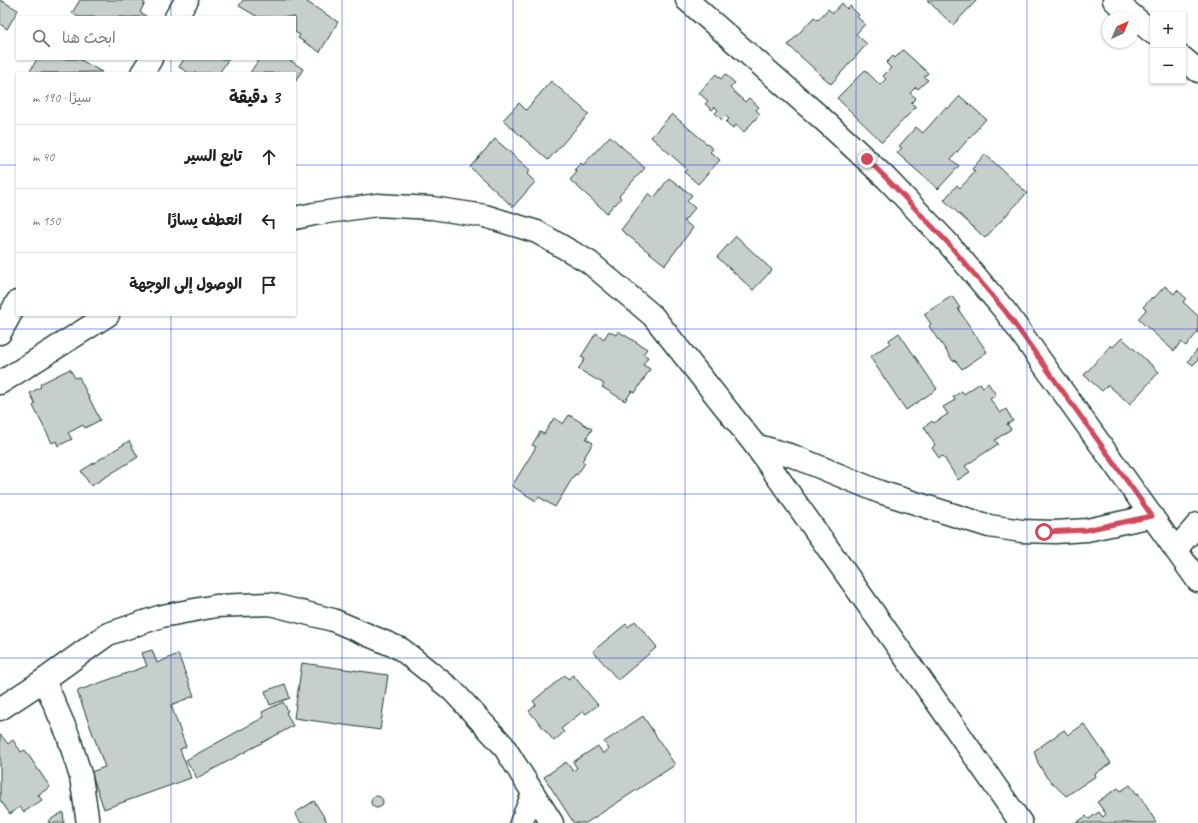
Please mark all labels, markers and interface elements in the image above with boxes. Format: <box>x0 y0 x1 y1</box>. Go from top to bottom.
north arrow <box>1102 12 1138 48</box>
map controls <box>1150 12 1186 84</box>
button: + <box>1150 12 1186 48</box>
search box <box>16 16 296 60</box>
icon: search <box>30 27 52 49</box>
text: ابحث هنا <box>62 29 116 48</box>
button: − <box>1150 48 1186 84</box>
text: 3 دقيقة <box>229 87 280 108</box>
text: سيرًا · 190 m <box>32 90 91 106</box>
icon: ahead <box>258 146 280 168</box>
text: تابع السير <box>185 147 242 166</box>
text: 40 m <box>32 149 54 165</box>
route end <box>858 150 876 168</box>
icon: left <box>258 210 280 232</box>
text: انعطف يسارًا <box>167 211 242 230</box>
text: 150 m <box>32 213 60 229</box>
icon: arrive <box>258 274 280 296</box>
text: الوصول إلى الوجهة <box>129 275 242 294</box>
route start <box>1035 523 1053 541</box>

